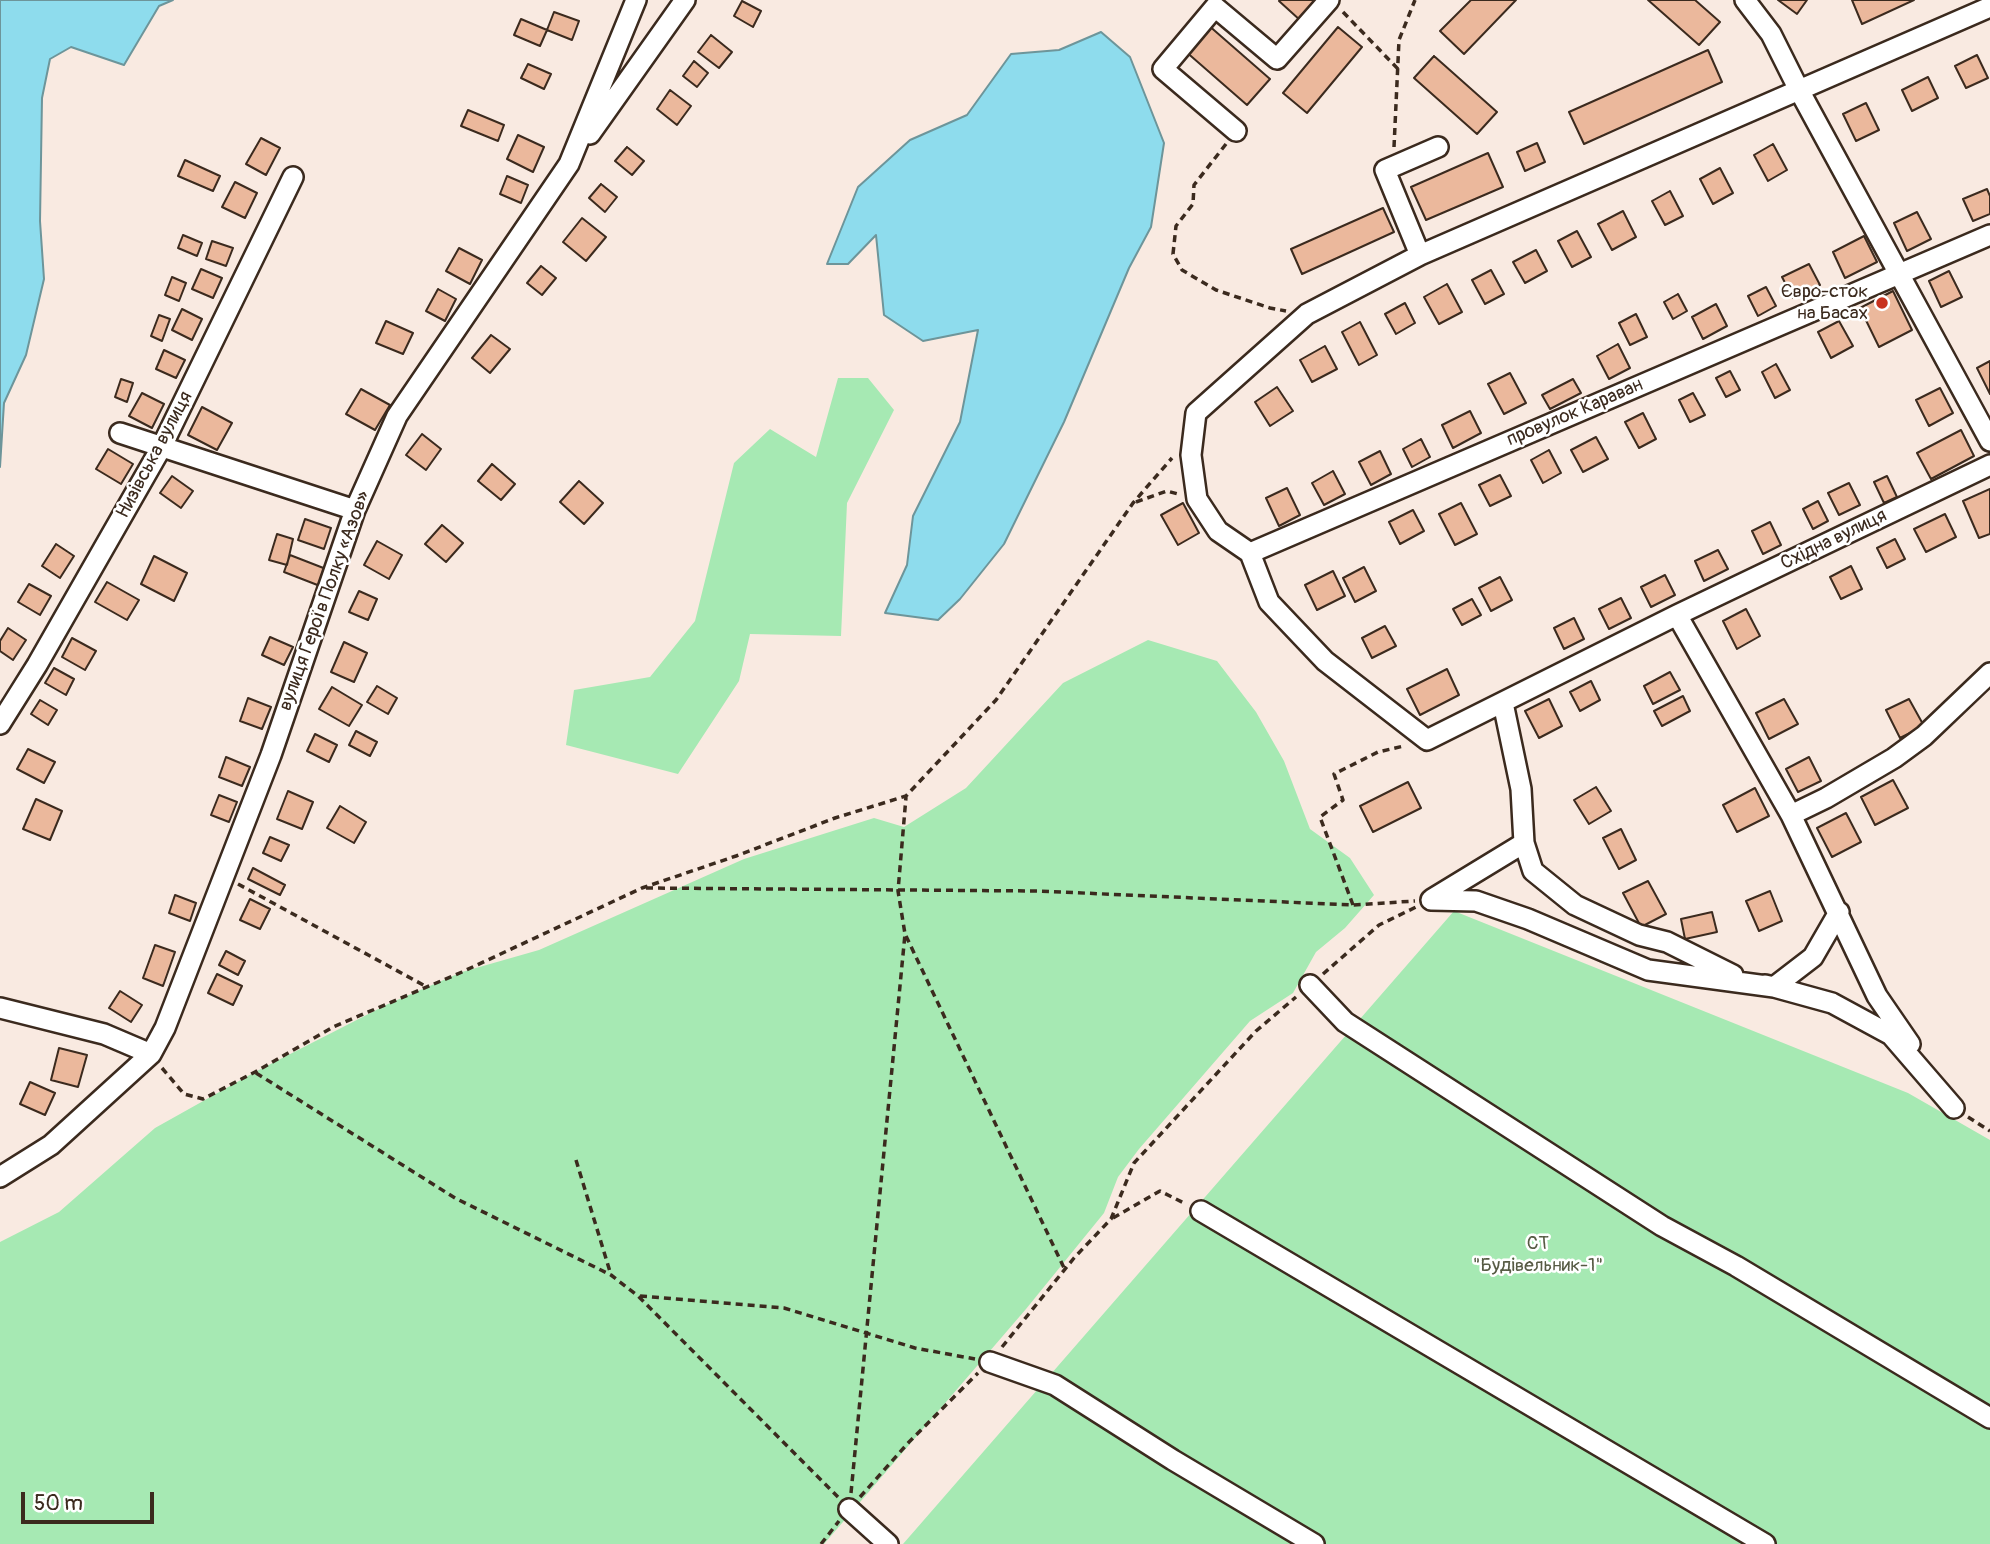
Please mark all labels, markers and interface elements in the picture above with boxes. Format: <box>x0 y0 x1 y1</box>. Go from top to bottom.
place label: Євро-сток на Басах <box>1781 281 1868 325</box>
marker: Євро-сток на Басах <box>1874 295 1890 311</box>
street label: провулок Караван <box>1504 374 1646 452</box>
street label: Низівська вулиця <box>112 388 198 522</box>
street label: вулиця Героїв Полку «Азов» <box>275 488 375 714</box>
street label: Східна вулиця <box>1777 505 1891 575</box>
park label: СТ "Будівельник-1" <box>1473 1233 1603 1277</box>
scale bar <box>24 1478 158 1522</box>
text: 50 m <box>34 1490 83 1517</box>

